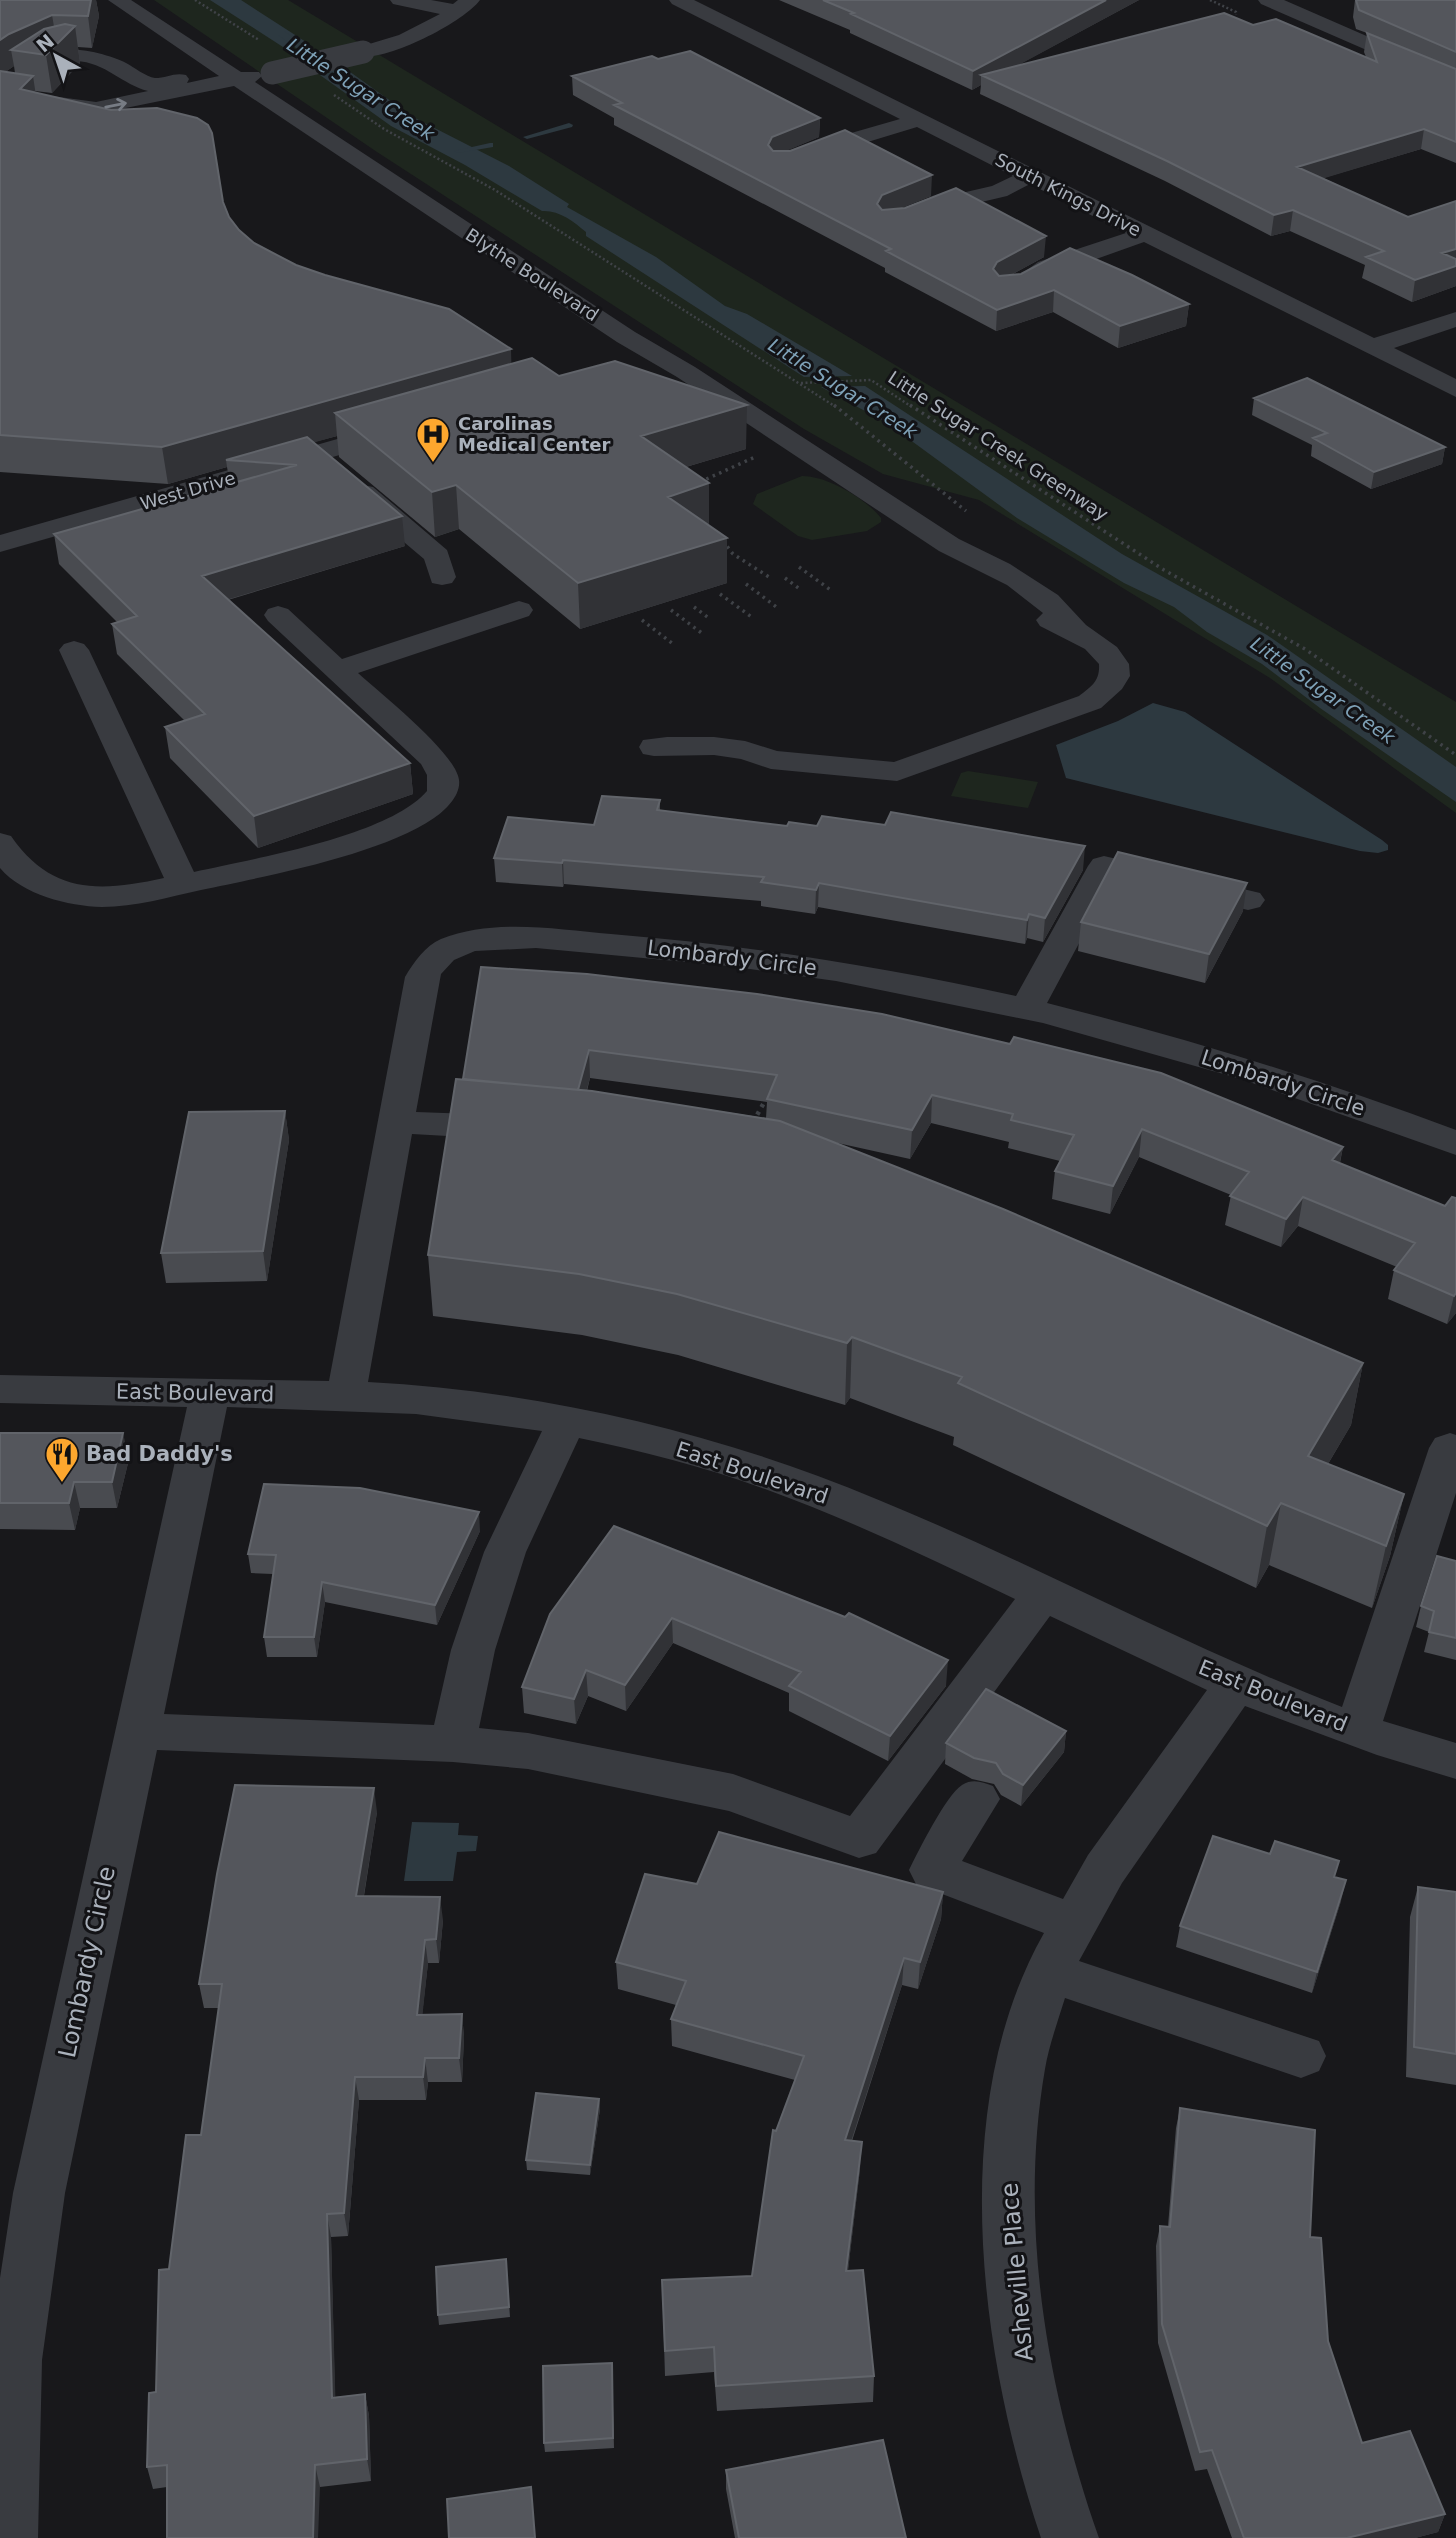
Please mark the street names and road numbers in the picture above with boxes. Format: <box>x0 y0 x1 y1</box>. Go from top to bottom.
street label: South Kings Drive <box>992 149 1145 240</box>
street label: Blythe Boulevard <box>462 224 603 325</box>
street label: Little Sugar Creek Greenway <box>884 366 1113 525</box>
street label: West Drive <box>138 467 238 514</box>
street label: Lombardy Circle <box>646 936 818 980</box>
street label: Lombardy Circle <box>1198 1045 1368 1121</box>
street label: East Boulevard <box>116 1380 274 1406</box>
street label: East Boulevard <box>673 1437 831 1509</box>
street label: East Boulevard <box>1195 1655 1351 1737</box>
street label: Lombardy Circle <box>53 1864 121 2060</box>
street label: Asheville Place <box>995 2181 1039 2363</box>

